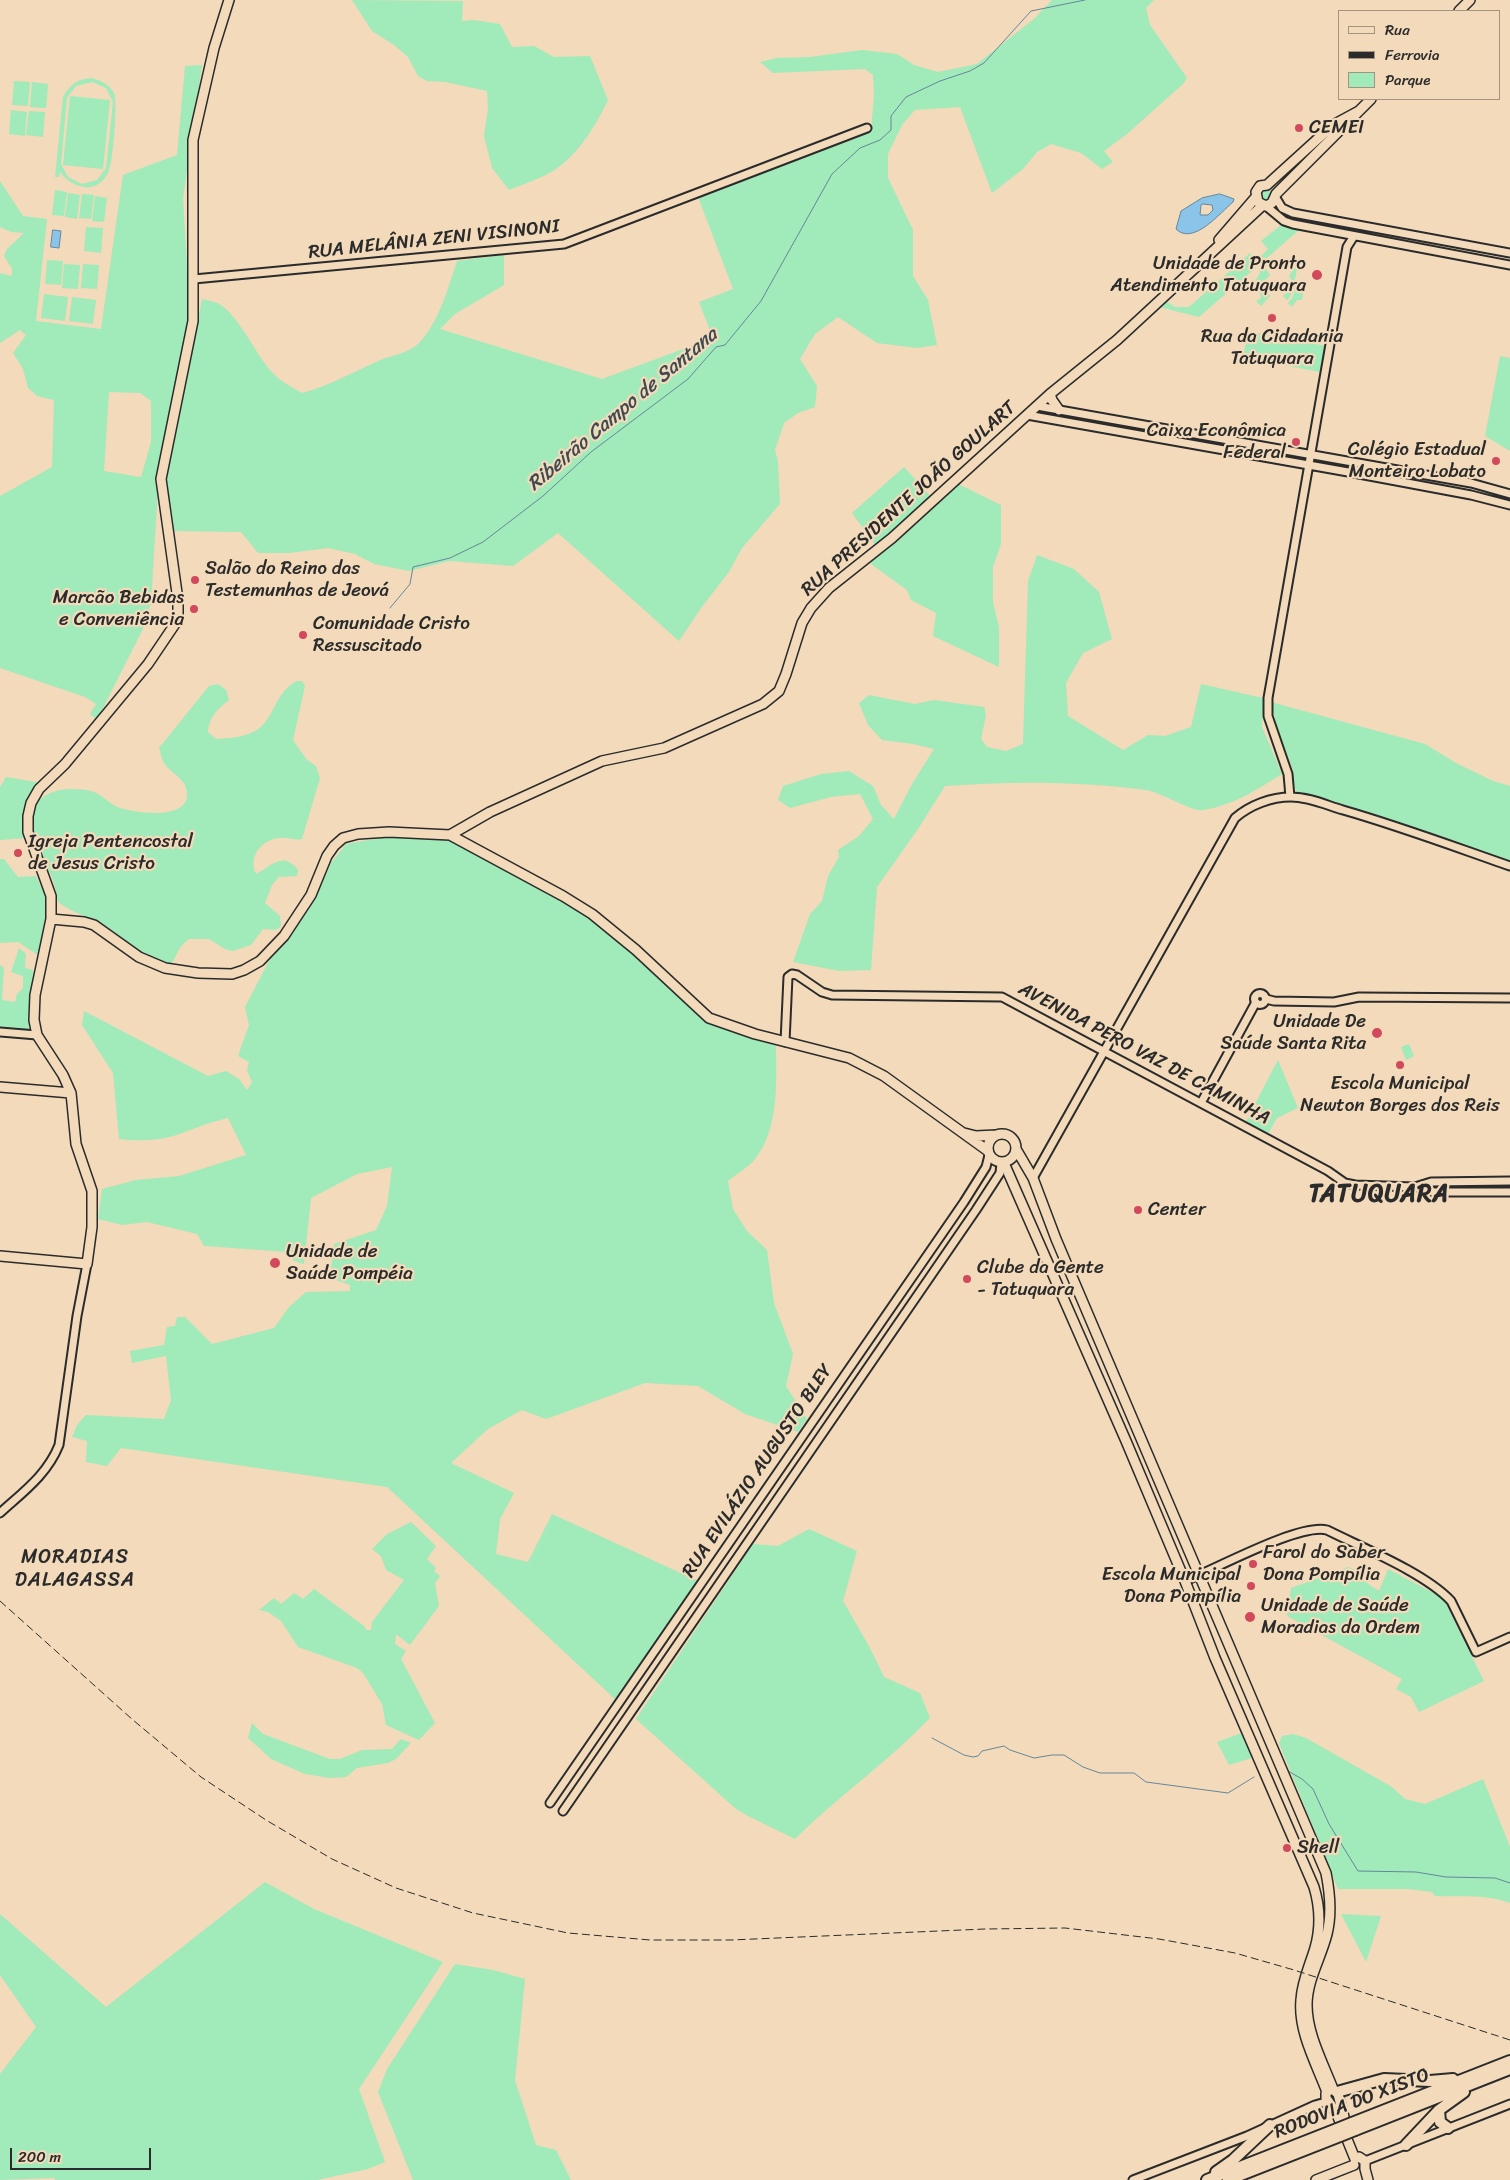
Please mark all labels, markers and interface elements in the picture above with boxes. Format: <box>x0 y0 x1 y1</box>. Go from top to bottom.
legend <box>1338 10 1500 100</box>
text: Rua <box>1385 17 1410 43</box>
text: Ferrovia <box>1385 42 1439 68</box>
text: Parque <box>1385 67 1430 93</box>
place label: CEMEI <box>1309 117 1364 139</box>
marker: CEMEI <box>1293 122 1305 134</box>
street label: RUA MELÂNIA ZENI VISINONI <box>307 215 561 265</box>
place label: Unidade de Pronto Atendimento Tatuquara <box>1111 253 1306 297</box>
marker: Unidade de Pronto Atendimento Tatuquara <box>1310 268 1324 282</box>
marker: Rua da Cidadania Tatuquara <box>1266 312 1278 324</box>
water label: Ribeirão Campo de Santana <box>523 323 723 497</box>
place label: Rua da Cidadania Tatuquara <box>1201 326 1343 370</box>
street label: RUA PRESIDENTE JOÃO GOULART <box>797 397 1021 601</box>
place label: Caixa Econômica Federal <box>1147 420 1286 464</box>
marker: Caixa Econômica Federal <box>1290 436 1302 448</box>
place label: Colégio Estadual Monteiro Lobato <box>1348 439 1486 483</box>
marker: Colégio Estadual Monteiro Lobato <box>1490 455 1502 467</box>
place label: Salão do Reino das Testemunhas de Jeová <box>205 558 389 602</box>
marker: Salão do Reino das Testemunhas de Jeová <box>189 574 201 586</box>
place label: Marcão Bebidas e Conveniência <box>53 587 184 631</box>
marker: Marcão Bebidas e Conveniência <box>188 603 200 615</box>
place label: Comunidade Cristo Ressuscitado <box>313 613 470 657</box>
marker: Comunidade Cristo Ressuscitado <box>297 629 309 641</box>
place label: Igreja Pentencostal de Jesus Cristo <box>28 831 193 875</box>
marker: Igreja Pentencostal de Jesus Cristo <box>12 847 24 859</box>
street label: AVENIDA PERO VAZ DE CAMINHA <box>1014 978 1274 1130</box>
place label: Unidade De Saúde Santa Rita <box>1221 1011 1366 1055</box>
marker: Unidade De Saúde Santa Rita <box>1370 1026 1384 1040</box>
marker: Escola Municipal Newton Borges dos Reis <box>1394 1059 1406 1071</box>
place label: Escola Municipal Newton Borges dos Reis <box>1300 1073 1500 1117</box>
district label: TATUQUARA <box>1308 1181 1450 1209</box>
place label: Center <box>1148 1199 1206 1221</box>
marker: Center <box>1132 1204 1144 1216</box>
place label: Unidade de Saúde Pompéia <box>286 1241 413 1285</box>
marker: Unidade de Saúde Pompéia <box>268 1256 282 1270</box>
place label: Clube da Gente - Tatuquara <box>977 1257 1104 1301</box>
marker: Clube da Gente - Tatuquara <box>961 1273 973 1285</box>
street label: RUA EVILÁZIO AUGUSTO BLEY <box>678 1360 838 1582</box>
place label: Farol do Saber Dona Pompília <box>1263 1542 1385 1586</box>
district label: MORADIAS DALAGASSA <box>14 1546 136 1593</box>
marker: Farol do Saber Dona Pompília <box>1247 1558 1259 1570</box>
place label: Escola Municipal Dona Pompília <box>1102 1564 1241 1608</box>
marker: Escola Municipal Dona Pompília <box>1245 1580 1257 1592</box>
place label: Unidade de Saúde Moradias da Ordem <box>1261 1595 1420 1639</box>
marker: Unidade de Saúde Moradias da Ordem <box>1243 1610 1257 1624</box>
place label: Shell <box>1297 1837 1339 1859</box>
marker: Shell <box>1281 1842 1293 1854</box>
street label: RODOVIA DO XISTO <box>1271 2064 1433 2144</box>
scale bar <box>12 2138 154 2170</box>
text: 200 m <box>18 2144 61 2170</box>

